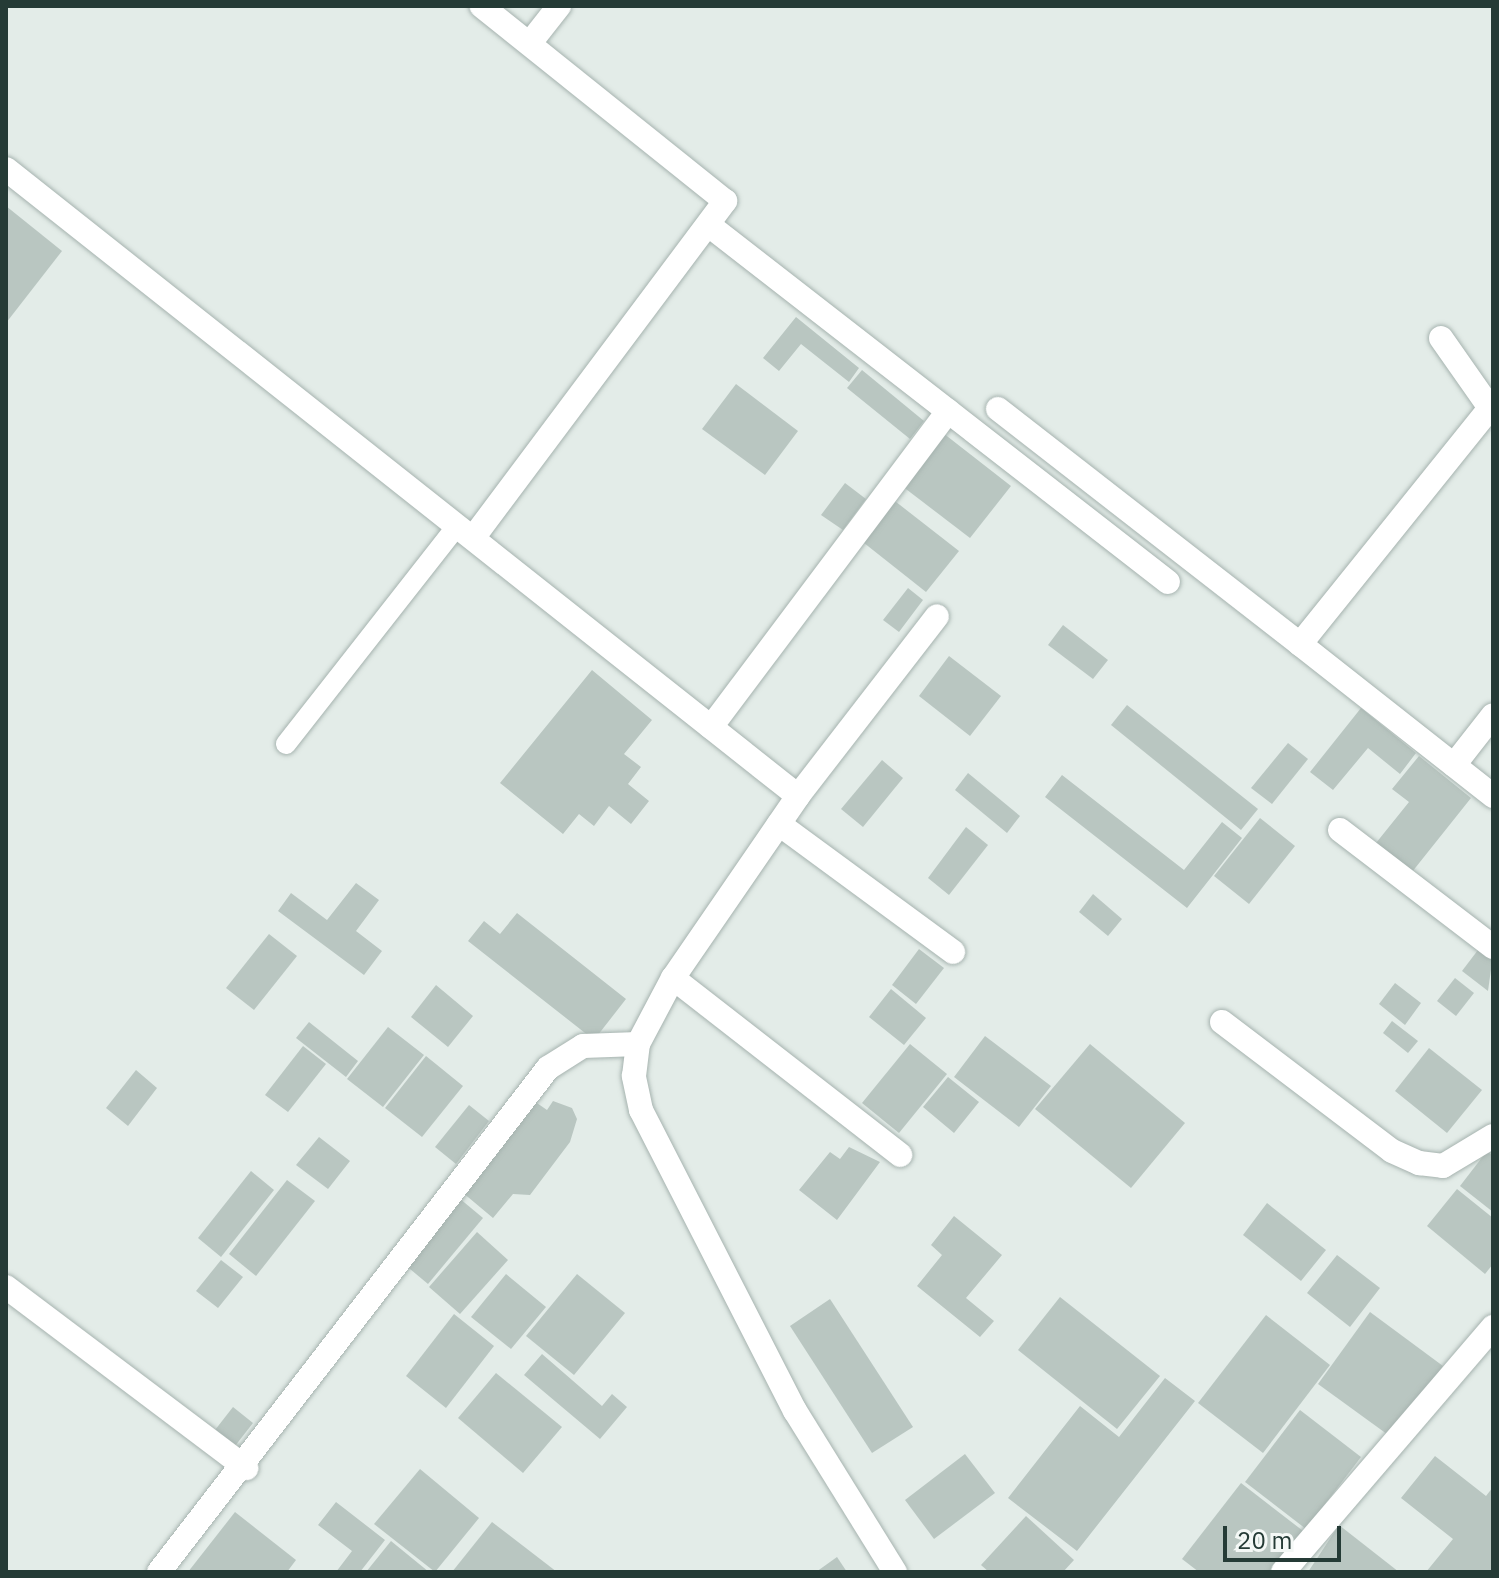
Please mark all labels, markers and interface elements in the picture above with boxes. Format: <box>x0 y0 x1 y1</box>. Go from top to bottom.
scale bar <box>1227 1510 1345 1560</box>
text: 20 m <box>1237 1524 1292 1556</box>

